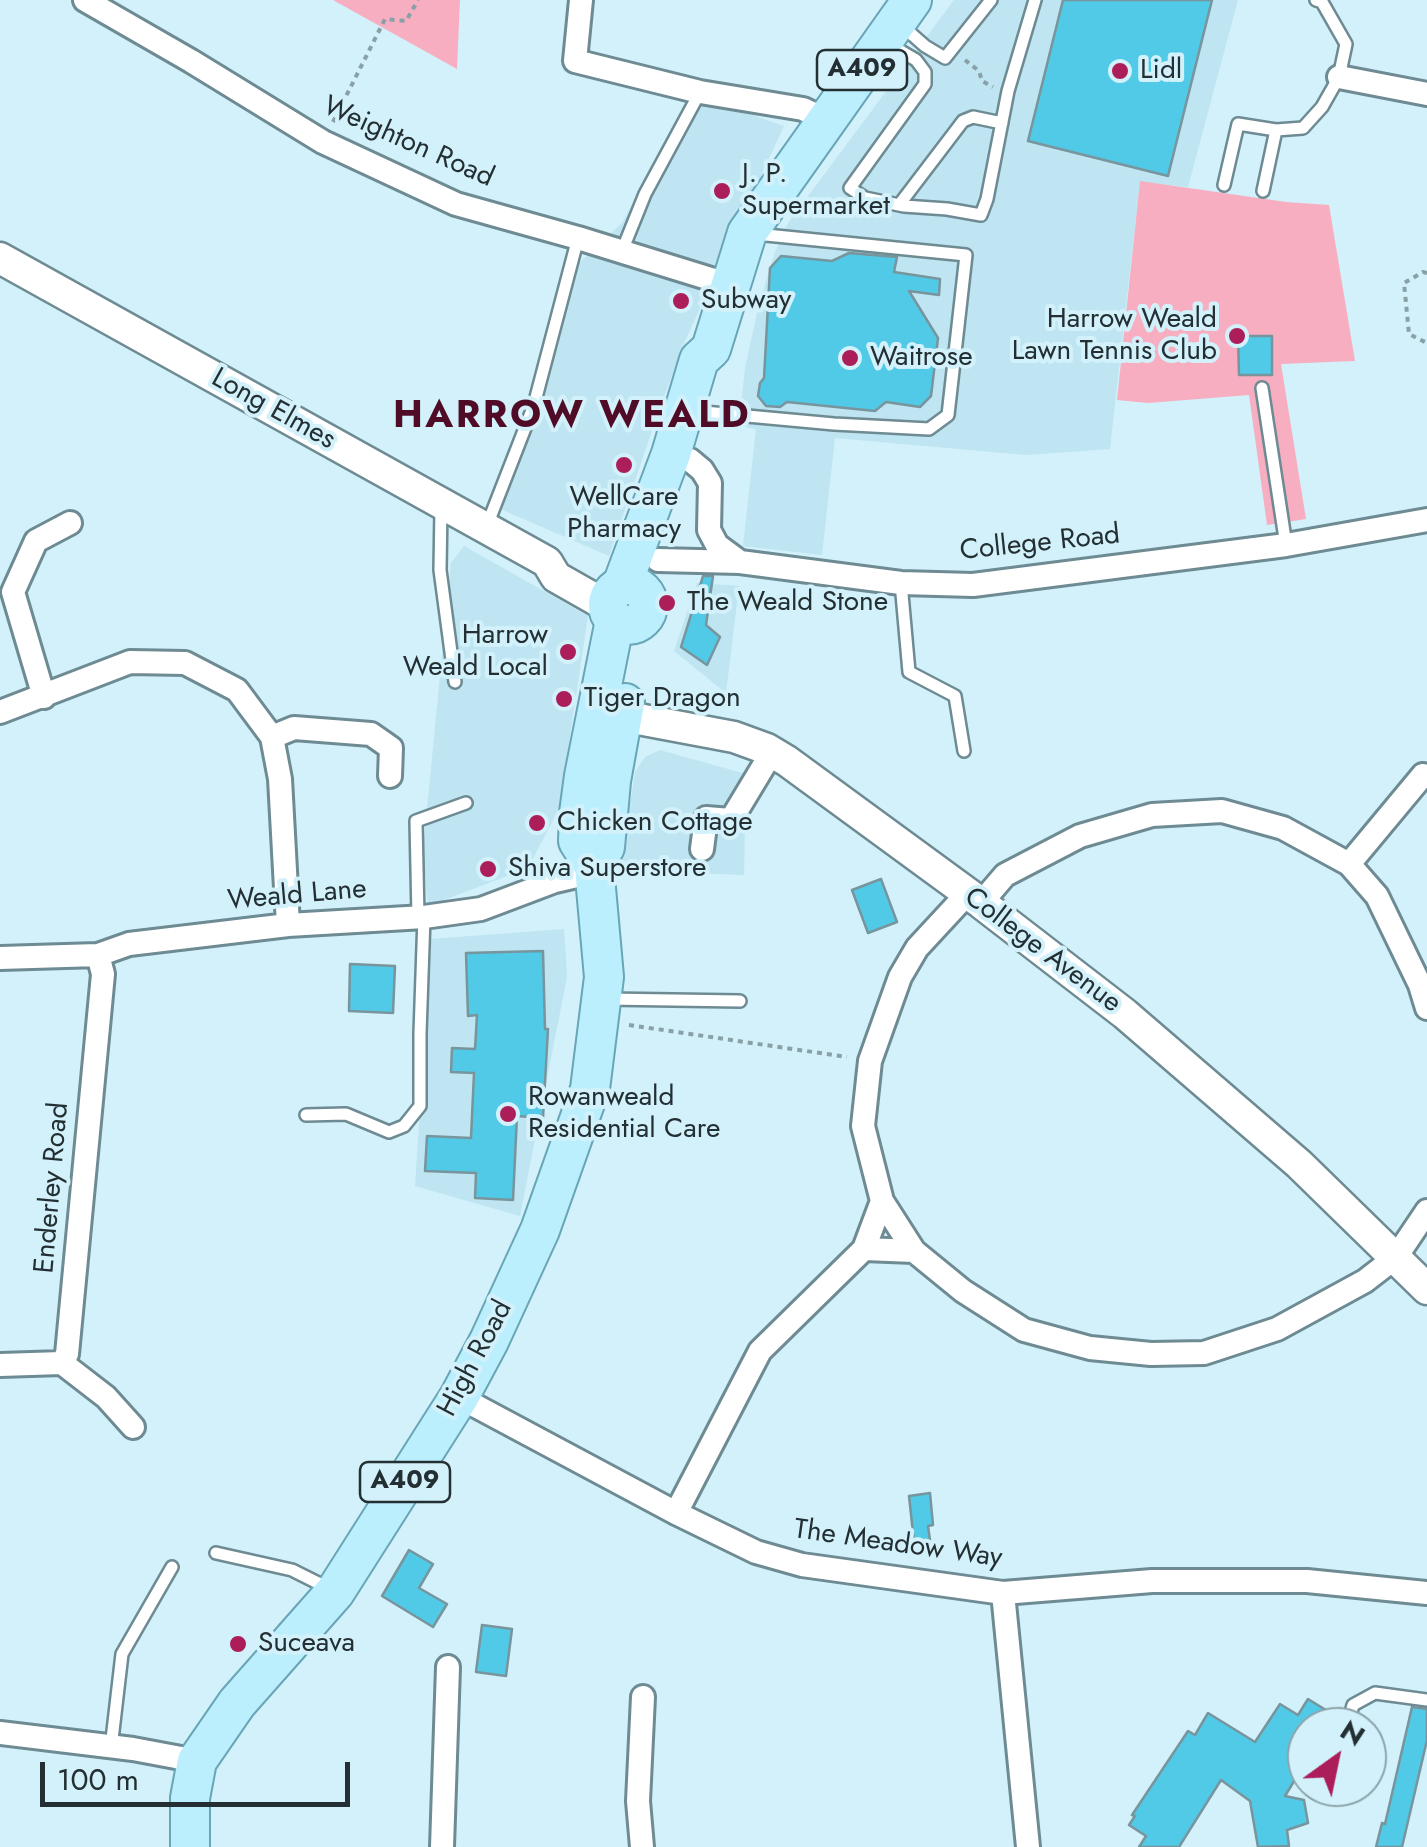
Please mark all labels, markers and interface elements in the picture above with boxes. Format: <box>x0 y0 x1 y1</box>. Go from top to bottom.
road number: A409 <box>817 50 907 90</box>
place label: Lidl <box>1140 54 1182 88</box>
marker: Lidl <box>1109 60 1131 82</box>
street label: Weighton Road <box>317 90 499 196</box>
place label: J. P. Supermarket <box>742 158 890 224</box>
marker: J. P. Supermarket <box>711 180 733 202</box>
place label: Subway <box>701 284 791 318</box>
marker: Subway <box>670 290 692 312</box>
place label: Harrow Weald Lawn Tennis Club <box>1012 303 1217 369</box>
marker: Harrow Weald Lawn Tennis Club <box>1226 325 1248 347</box>
place label: Waitrose <box>870 341 973 375</box>
marker: Waitrose <box>839 347 861 369</box>
street label: Long Elmes <box>205 362 341 458</box>
district label: HARROW WEALD <box>393 395 751 441</box>
marker: WellCare Pharmacy <box>613 454 635 476</box>
place label: WellCare Pharmacy <box>567 481 681 547</box>
street label: College Road <box>958 519 1122 569</box>
place label: The Weald Stone <box>687 586 888 620</box>
marker: The Weald Stone <box>656 592 678 614</box>
place label: Harrow Weald Local <box>403 619 548 685</box>
marker: Harrow Weald Local <box>557 641 579 663</box>
place label: Tiger Dragon <box>584 682 741 716</box>
marker: Tiger Dragon <box>553 688 575 710</box>
place label: Chicken Cottage <box>557 806 753 840</box>
marker: Chicken Cottage <box>526 812 548 834</box>
place label: Shiva Superstore <box>508 852 706 886</box>
marker: Shiva Superstore <box>477 858 499 880</box>
street label: Weald Lane <box>226 873 368 919</box>
street label: College Avenue <box>957 881 1127 1021</box>
place label: Rowanweald Residential Care <box>528 1081 720 1147</box>
street label: Enderley Road <box>29 1101 77 1275</box>
marker: Rowanweald Residential Care <box>497 1103 519 1125</box>
street label: High Road <box>431 1295 521 1423</box>
road number: A409 <box>360 1462 450 1502</box>
street label: The Meadow Way <box>792 1514 1004 1576</box>
place label: Suceava <box>258 1627 355 1661</box>
marker: Suceava <box>227 1633 249 1655</box>
north arrow <box>1287 1707 1387 1807</box>
text: N <box>1332 1710 1373 1756</box>
scale bar <box>45 1742 355 1804</box>
text: 100 m <box>57 1758 139 1801</box>

